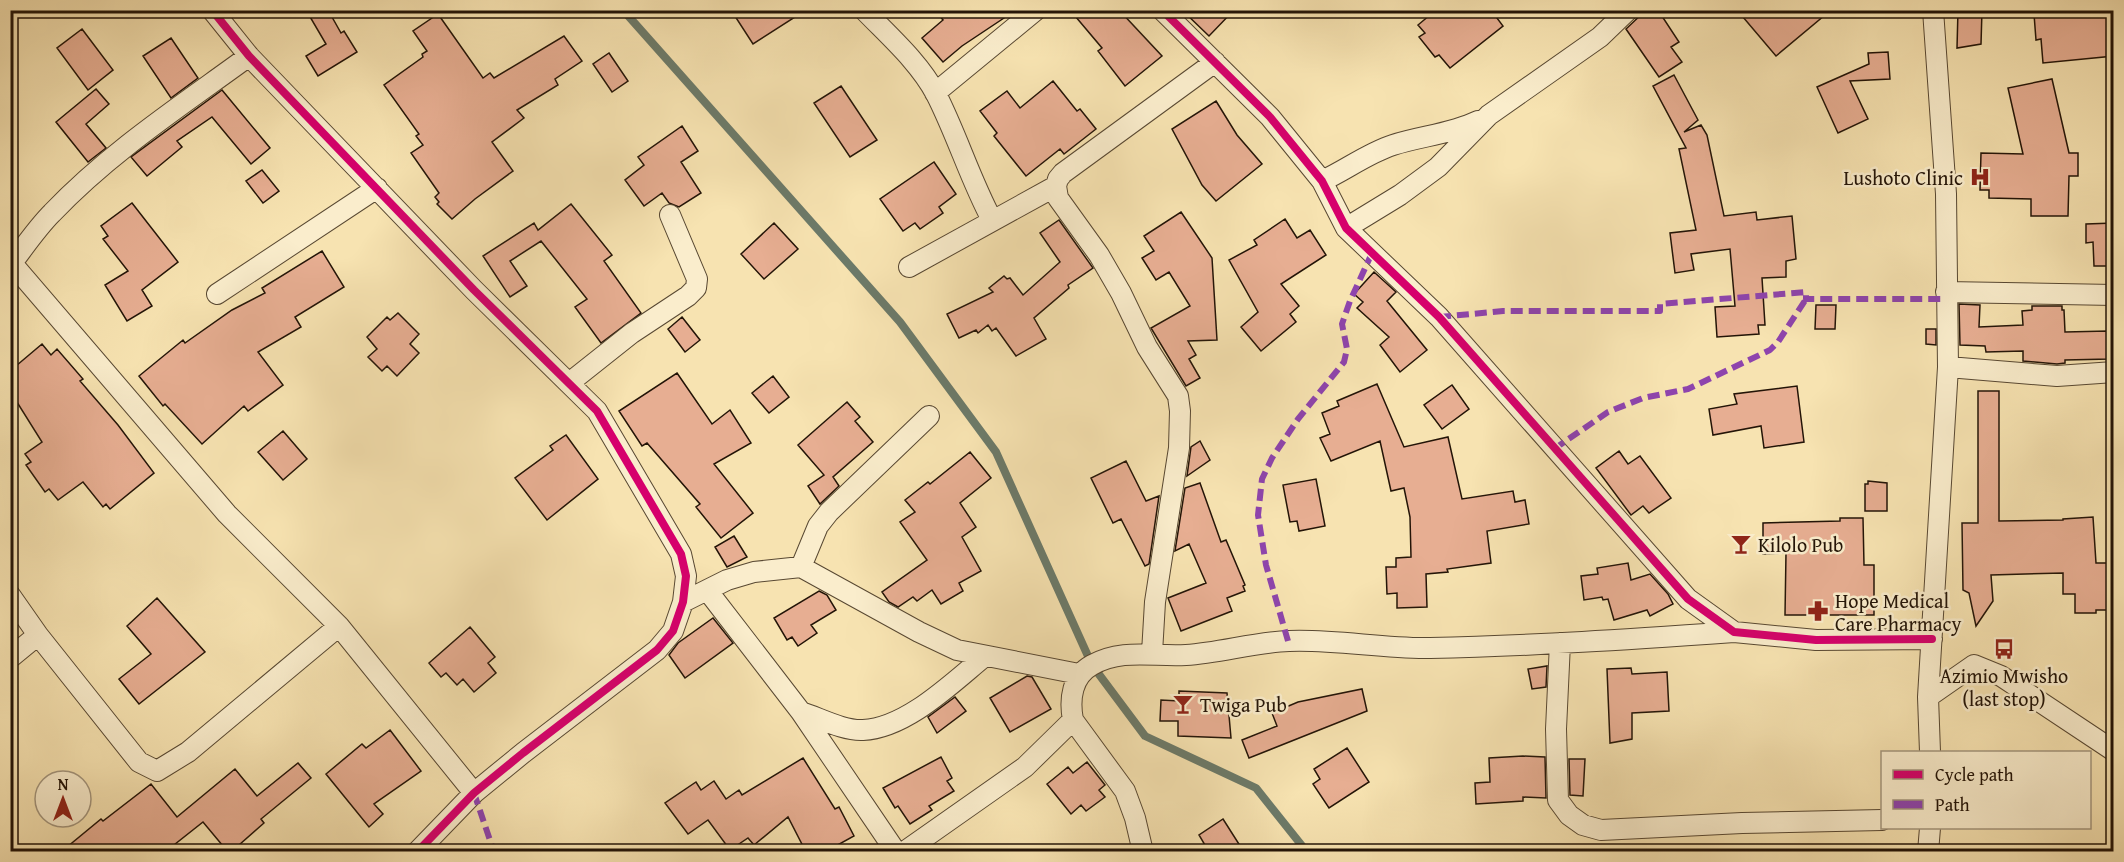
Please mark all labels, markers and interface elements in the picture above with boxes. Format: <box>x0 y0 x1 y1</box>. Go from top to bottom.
place label: Lushoto Clinic <box>1844 163 1963 192</box>
hospital icon: Lushoto Clinic <box>1968 165 1992 189</box>
place label: Kilolo Pub <box>1758 530 1843 559</box>
bar icon: Kilolo Pub <box>1729 532 1753 556</box>
place label: Hope Medical Care Pharmacy <box>1835 586 1961 638</box>
pharmacy icon: Hope Medical Care Pharmacy <box>1806 599 1830 623</box>
bus stop icon: Azimio Mwisho (last stop) <box>1992 637 2016 661</box>
place label: Azimio Mwisho (last stop) <box>1940 661 2068 713</box>
place label: Twiga Pub <box>1200 690 1287 719</box>
bar icon: Twiga Pub <box>1171 692 1195 716</box>
legend <box>1881 751 2091 829</box>
text: Cycle path <box>1935 761 2014 788</box>
north arrow <box>33 769 93 829</box>
text: N <box>58 772 69 796</box>
text: Path <box>1935 791 1970 818</box>

